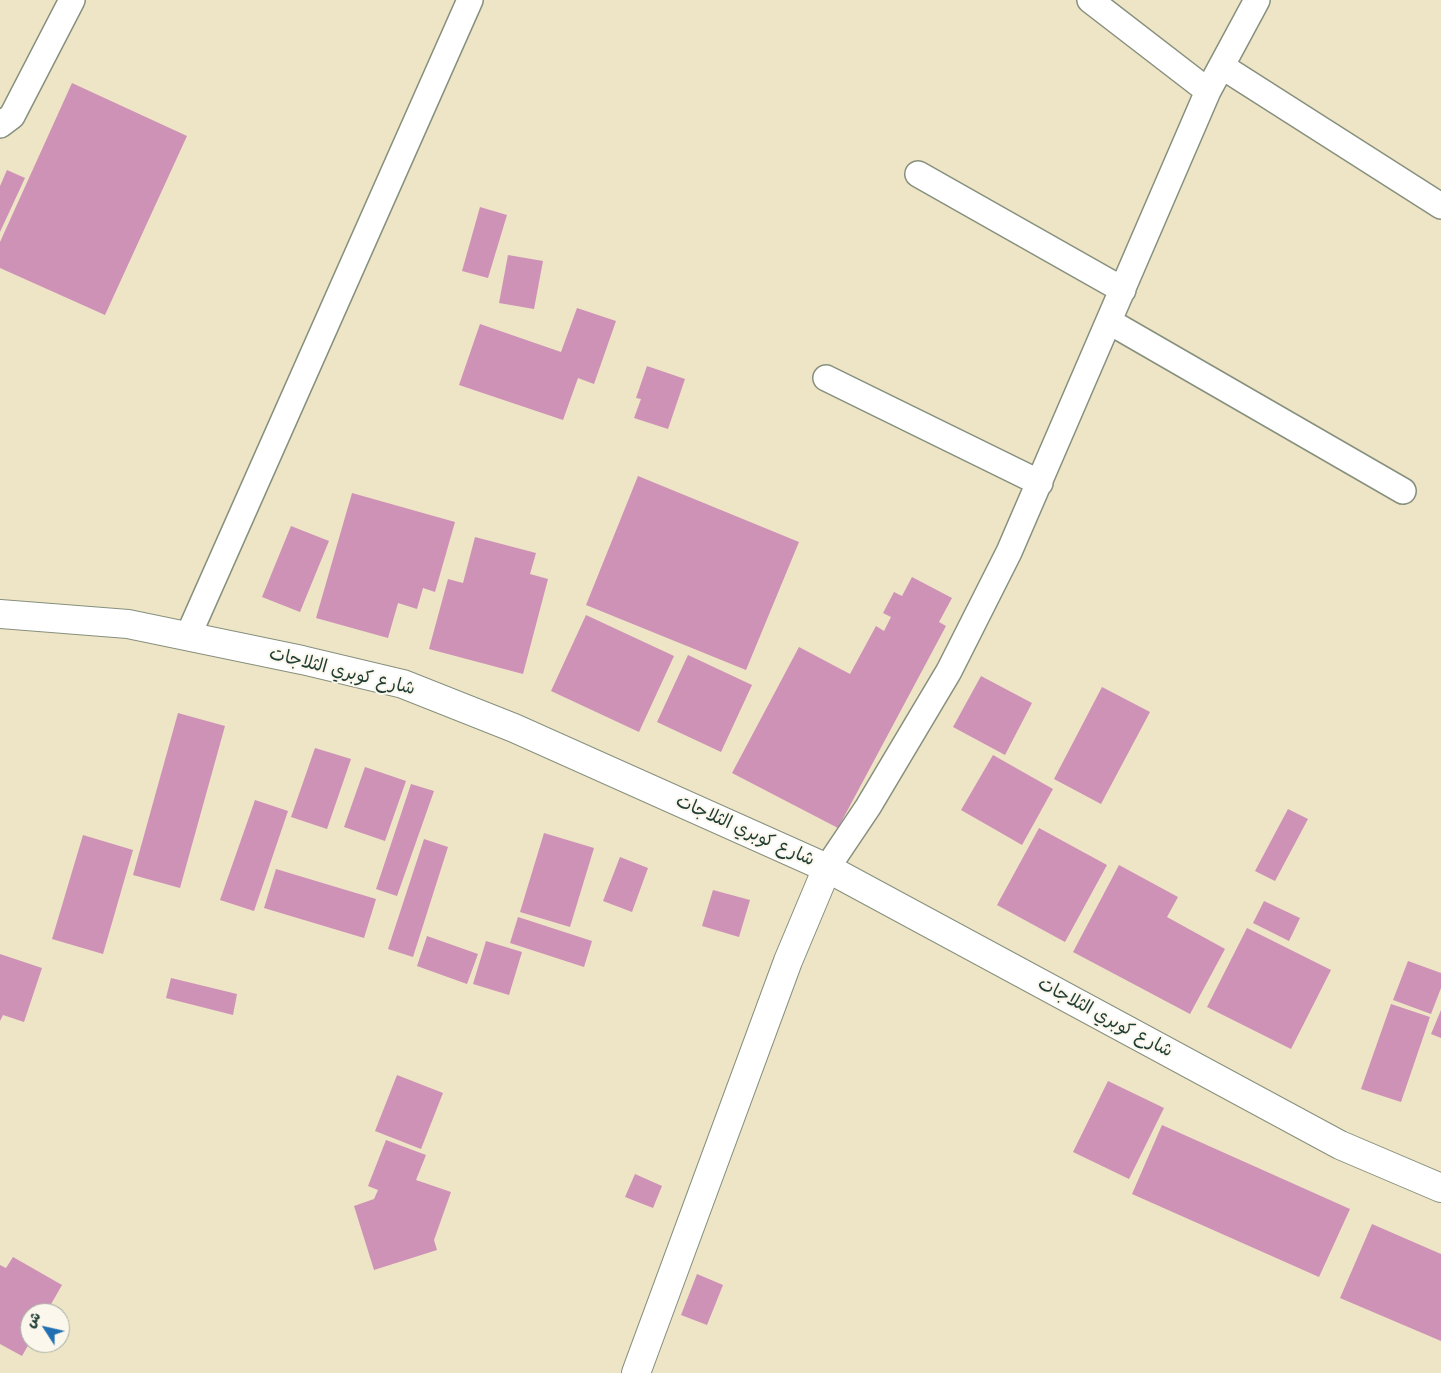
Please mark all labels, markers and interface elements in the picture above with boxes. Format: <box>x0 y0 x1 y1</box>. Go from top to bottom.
street label: شارع كوبري الثلاجات <box>267 643 417 701</box>
street label: شارع كوبري الثلاجات <box>672 791 818 871</box>
street label: شارع كوبري الثلاجات <box>1034 973 1176 1063</box>
north arrow <box>20 1303 70 1353</box>
text: ش <box>18 1306 48 1333</box>

